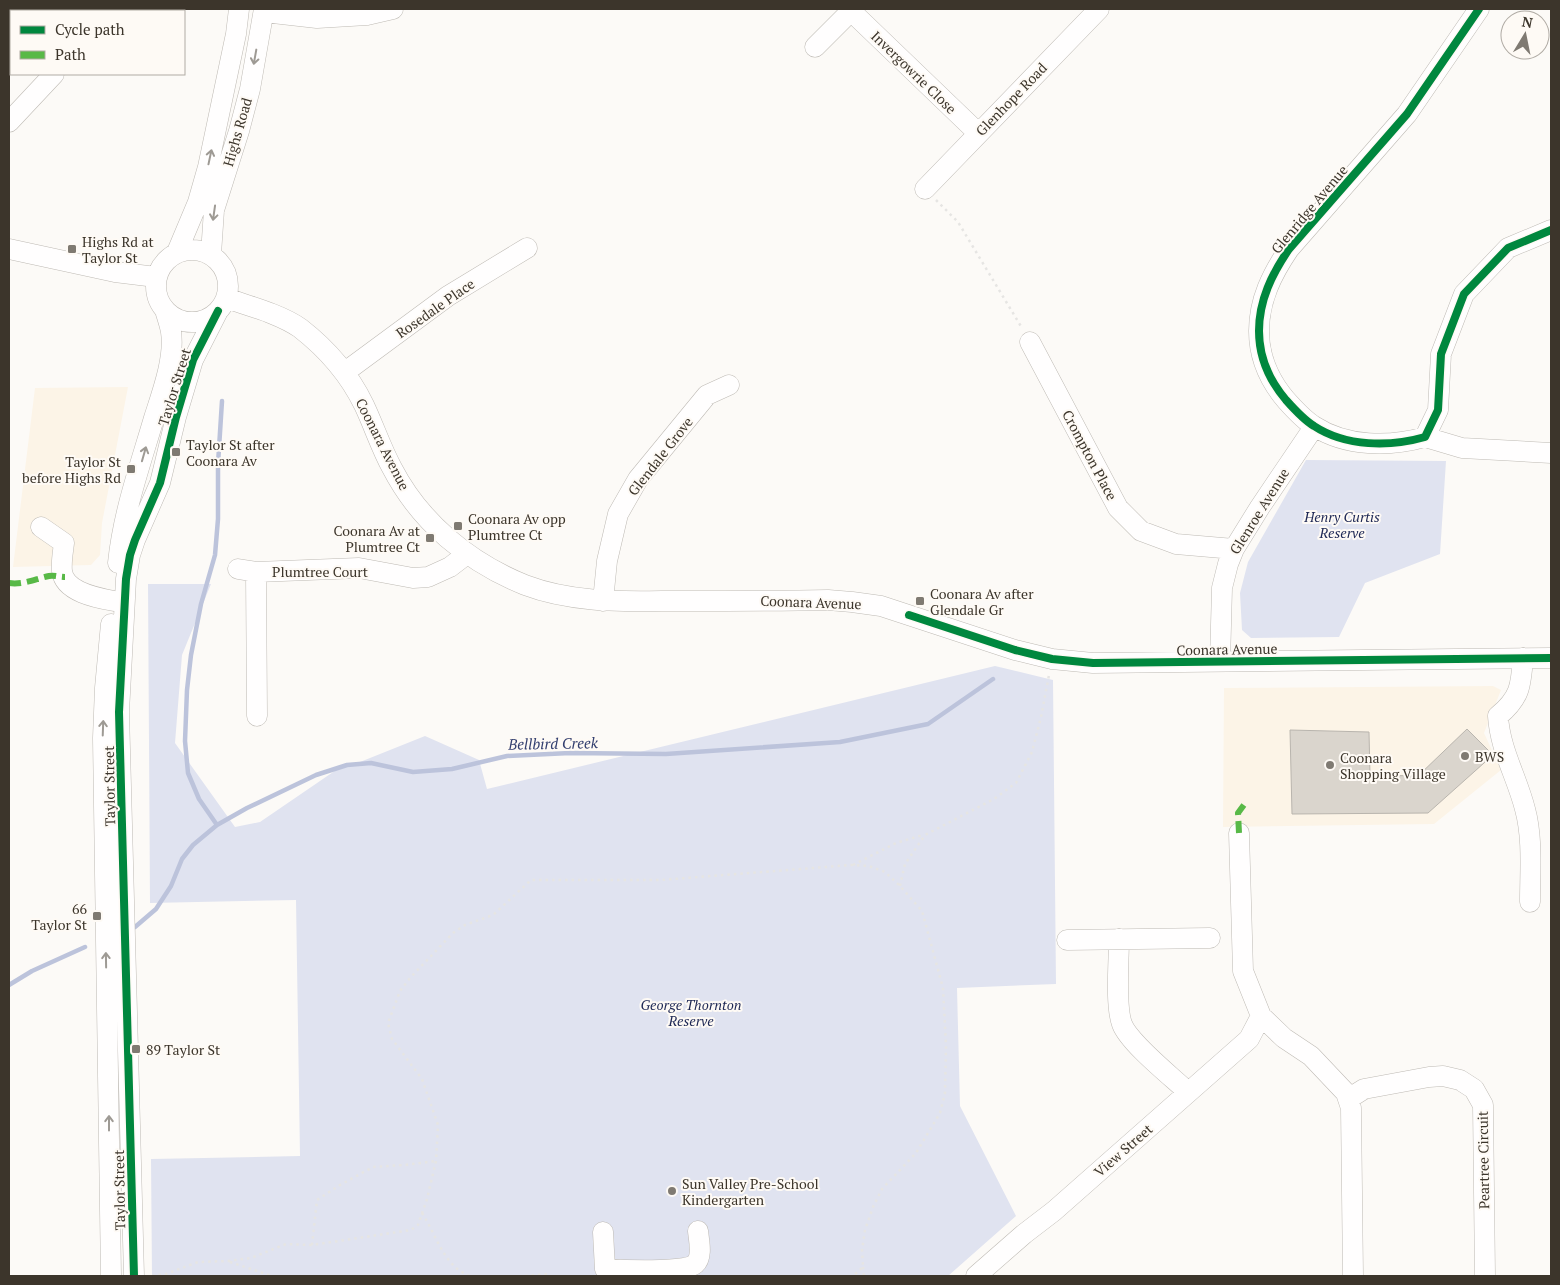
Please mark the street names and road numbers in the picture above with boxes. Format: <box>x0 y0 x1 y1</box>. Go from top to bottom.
street label: Invergowrie Close <box>867 26 961 118</box>
street label: Glenhope Road <box>971 58 1051 140</box>
street label: Highs Road <box>218 95 256 169</box>
street label: Glenridge Avenue <box>1266 161 1352 257</box>
street label: Rosedale Place <box>392 274 478 342</box>
street label: Taylor Street <box>153 345 195 428</box>
street label: Coonara Avenue <box>352 395 414 493</box>
street label: Crompton Place <box>1058 407 1122 503</box>
street label: Glendale Grove <box>623 413 697 499</box>
street label: Glenroe Avenue <box>1225 464 1293 558</box>
street label: Plumtree Court <box>272 562 369 581</box>
street label: Coonara Avenue <box>760 591 862 613</box>
street label: Coonara Avenue <box>1176 639 1278 659</box>
street label: Taylor Street <box>99 745 119 826</box>
street label: Peartree Circuit <box>1473 1110 1493 1209</box>
street label: View Street <box>1090 1119 1157 1181</box>
street label: Taylor Street <box>109 1149 129 1230</box>

